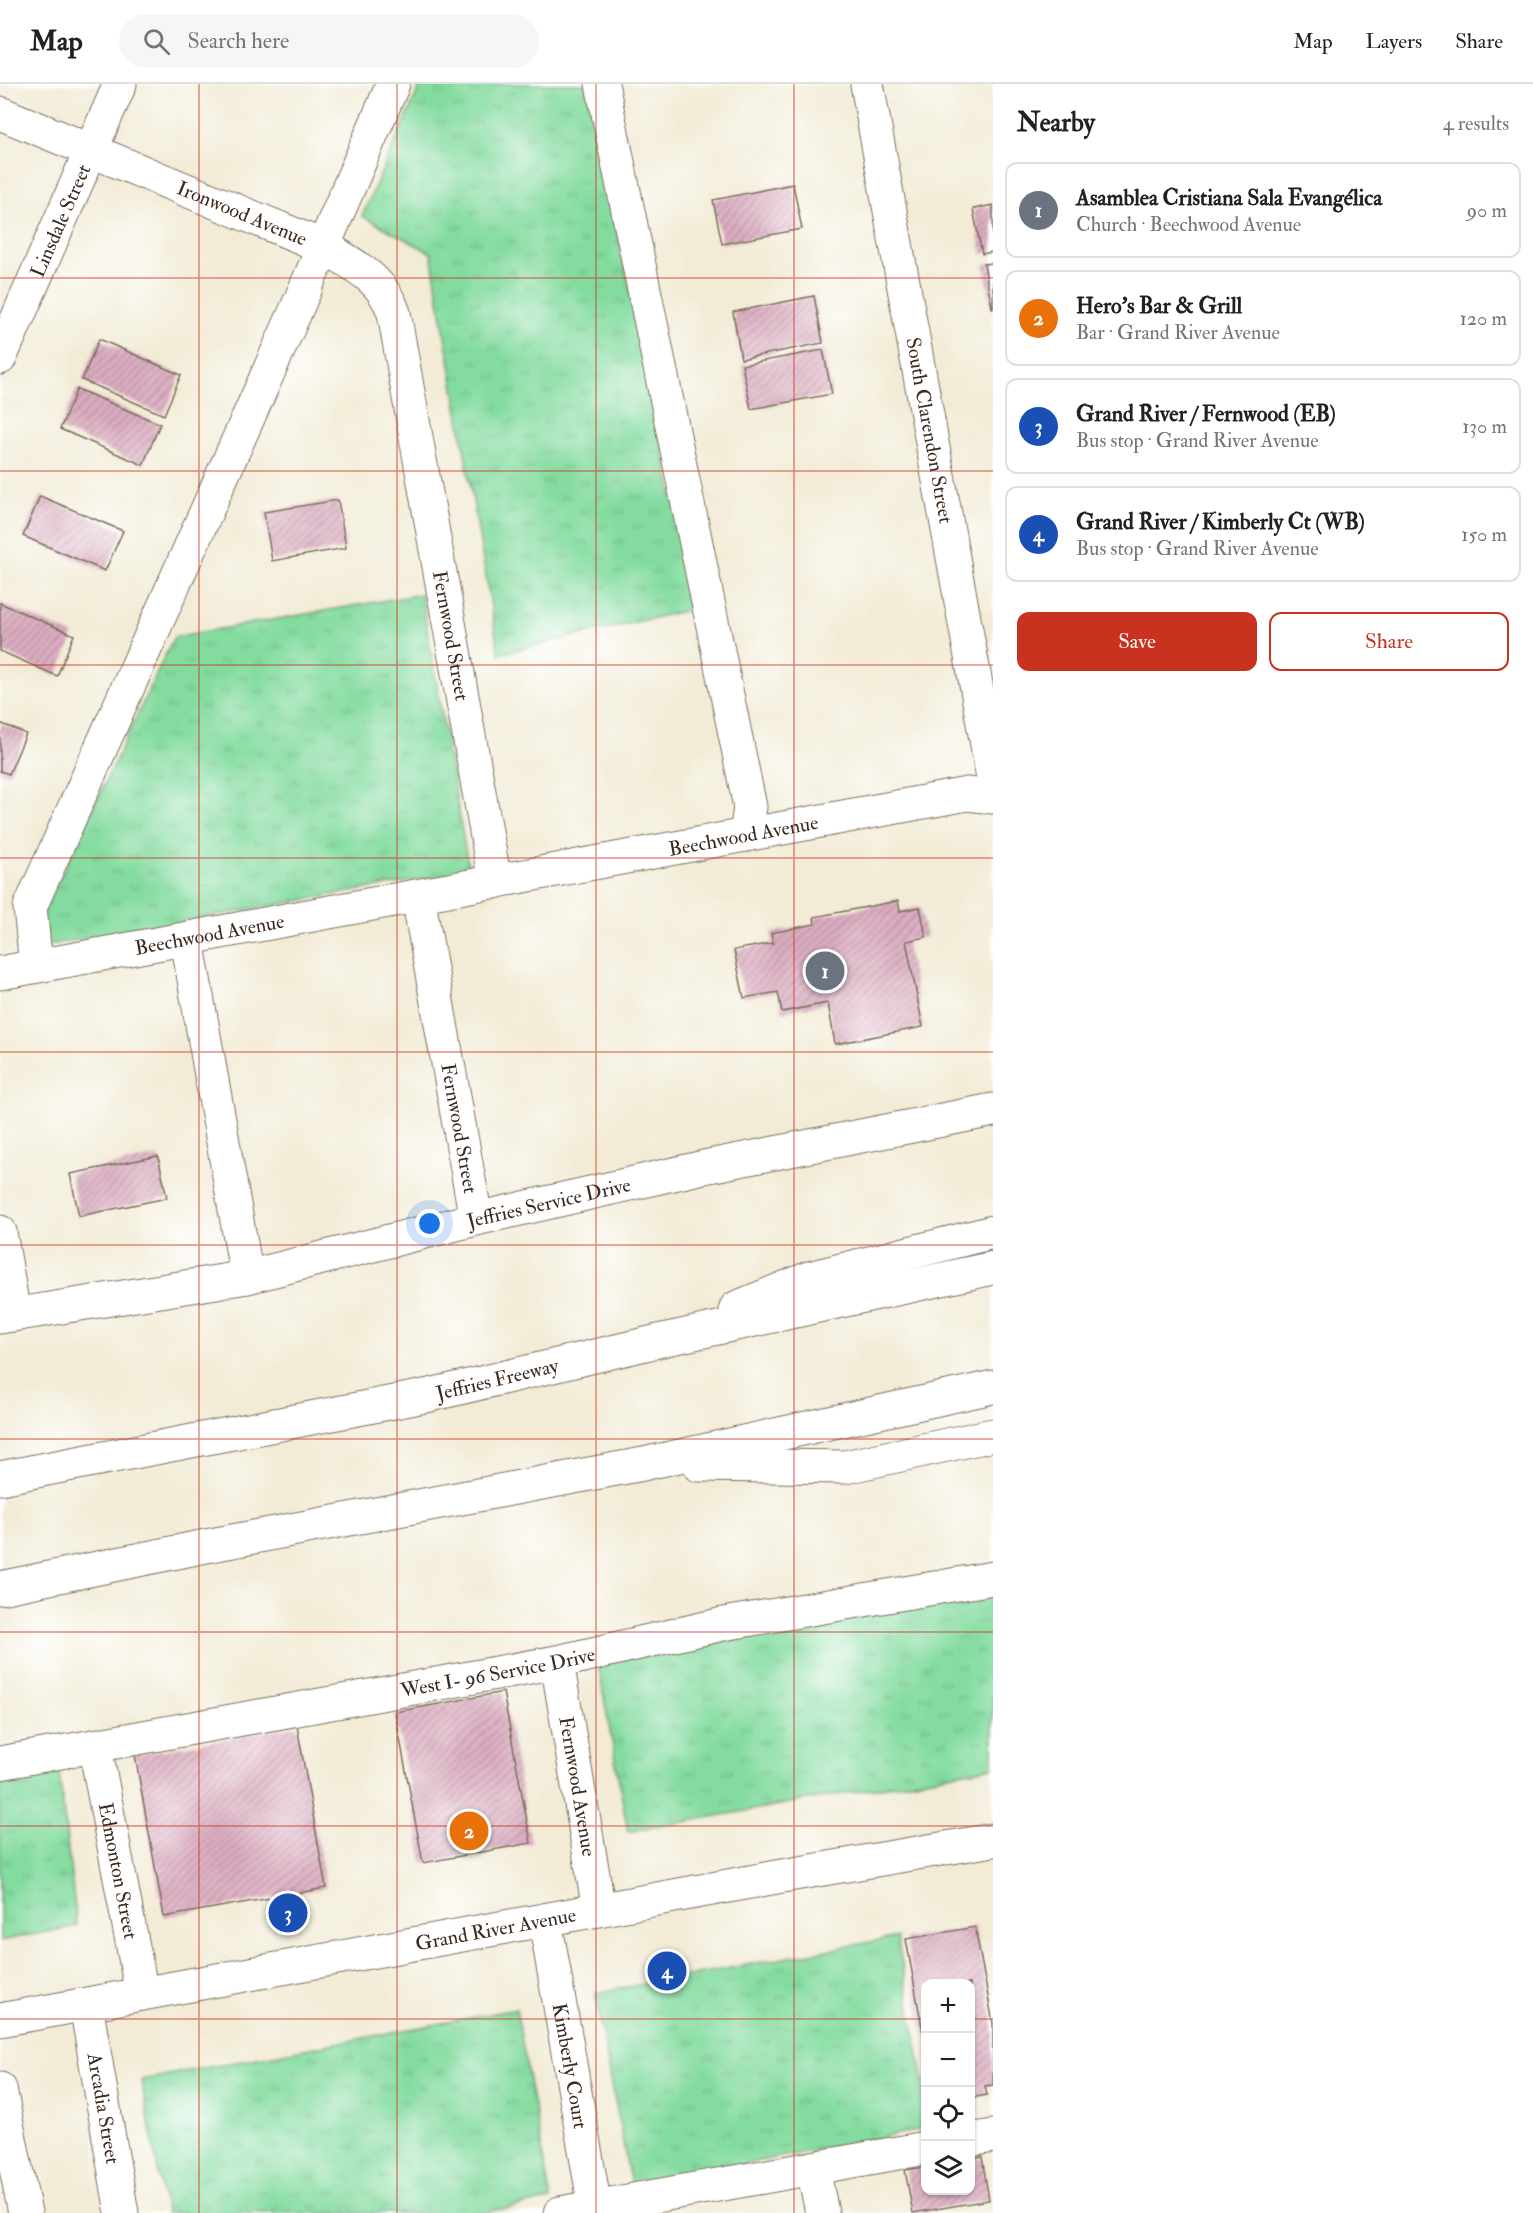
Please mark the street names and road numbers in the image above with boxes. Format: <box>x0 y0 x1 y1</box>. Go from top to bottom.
street label: Linsdale Street <box>25 160 97 281</box>
street label: Ironwood Avenue <box>173 175 311 251</box>
street label: South Clarendon Street <box>900 335 959 526</box>
street label: Fernwood Street <box>427 569 475 703</box>
street label: Beechwood Avenue <box>667 810 820 862</box>
street label: Beechwood Avenue <box>133 909 286 961</box>
street label: Fernwood Street <box>435 1061 483 1196</box>
street label: Jeffries Service Drive <box>463 1172 633 1234</box>
street label: Jeffries Freeway <box>433 1353 562 1406</box>
street label: West I- 96 Service Drive <box>398 1642 597 1703</box>
street label: Fernwood Avenue <box>553 1714 602 1858</box>
street label: Edmonton Street <box>93 1801 143 1942</box>
street label: Grand River Avenue <box>413 1902 578 1956</box>
street label: Kimberly Court <box>547 2001 593 2131</box>
street label: Arcadia Street <box>81 2050 125 2166</box>

